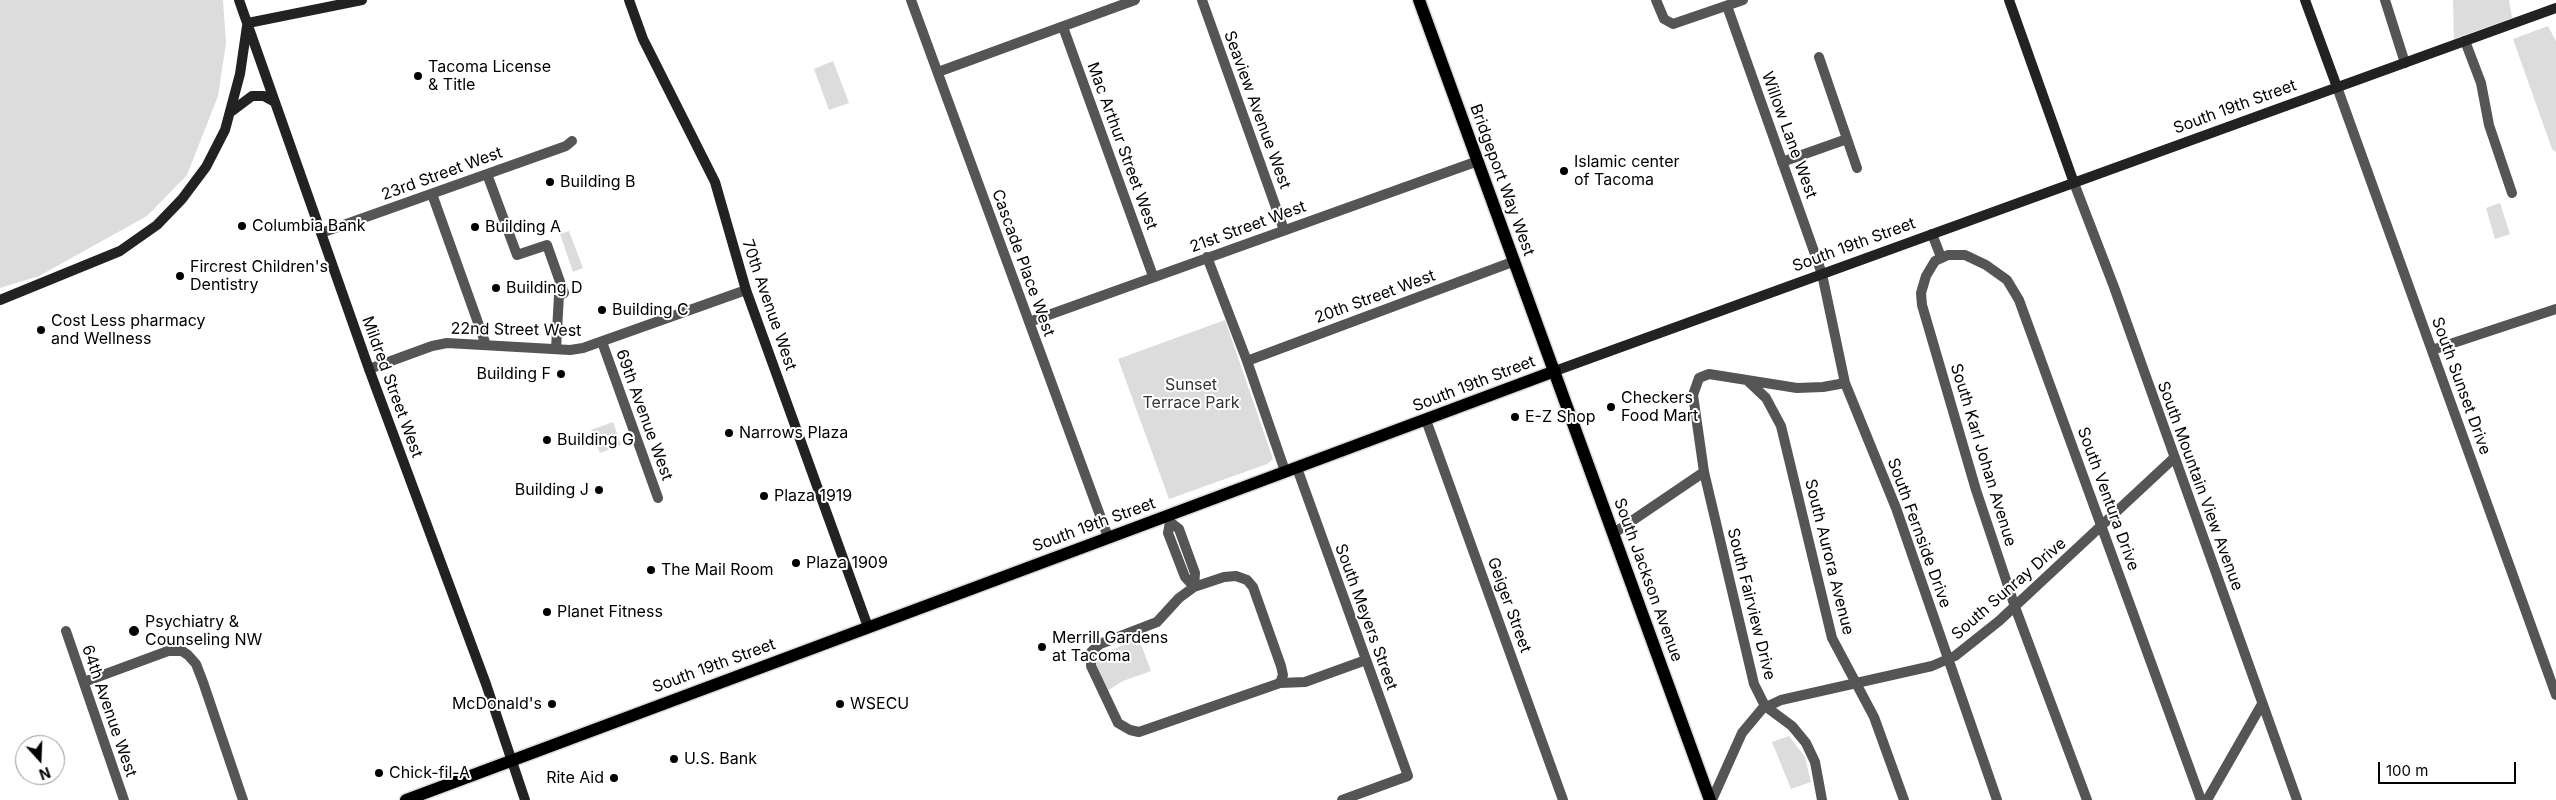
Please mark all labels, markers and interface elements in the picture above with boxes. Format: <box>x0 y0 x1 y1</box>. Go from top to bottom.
street label: Seaview Avenue West <box>1219 28 1295 192</box>
place label: Tacoma License & Title <box>428 57 551 95</box>
street label: Mac Arthur Street West <box>1083 60 1161 232</box>
street label: Willow Lane West <box>1757 69 1821 201</box>
marker: Tacoma License & Title <box>412 70 424 82</box>
street label: South 19th Street <box>2171 76 2299 138</box>
street label: Bridgeport Way West <box>1466 101 1538 259</box>
street label: 23rd Street West <box>379 143 505 205</box>
place label: Islamic center of Tacoma <box>1574 152 1679 190</box>
marker: Islamic center of Tacoma <box>1558 165 1570 177</box>
place label: Building B <box>560 172 636 192</box>
marker: Building B <box>544 176 556 188</box>
street label: Cascade Place West <box>987 187 1059 339</box>
street label: 21st Street West <box>1187 197 1309 257</box>
street label: South 19th Street <box>1790 214 1918 276</box>
place label: Columbia Bank <box>252 216 365 236</box>
place label: Building A <box>485 217 561 237</box>
marker: Columbia Bank <box>236 220 248 232</box>
marker: Building A <box>469 221 481 233</box>
street label: 70th Avenue West <box>738 237 800 373</box>
place label: Fircrest Children's Dentistry <box>190 257 328 295</box>
street label: 20th Street West <box>1312 266 1438 328</box>
marker: Fircrest Children's Dentistry <box>174 270 186 282</box>
place label: Building D <box>506 278 583 298</box>
marker: Building D <box>490 282 502 294</box>
place label: Building C <box>612 300 689 320</box>
marker: Building C <box>596 304 608 316</box>
place label: Cost Less pharmacy and Wellness <box>51 311 206 349</box>
street label: Mildred Street West <box>357 314 427 460</box>
street label: South Sunset Drive <box>2427 315 2495 457</box>
street label: 22nd Street West <box>450 319 582 341</box>
marker: Cost Less pharmacy and Wellness <box>35 324 47 336</box>
street label: 69th Avenue West <box>611 347 677 483</box>
street label: South 19th Street <box>1410 352 1538 416</box>
street label: South Karl Johan Avenue <box>1946 361 2020 549</box>
place label: Building F <box>476 364 551 384</box>
marker: Building F <box>555 368 567 380</box>
park label: Sunset Terrace Park <box>1143 375 1239 413</box>
street label: South Mountain View Avenue <box>2153 379 2247 593</box>
place label: Checkers Food Mart <box>1621 388 1698 426</box>
marker: Checkers Food Mart <box>1605 401 1617 413</box>
place label: E-Z Shop <box>1525 407 1596 427</box>
marker: E-Z Shop <box>1509 411 1521 423</box>
place label: Narrows Plaza <box>739 423 848 443</box>
street label: South Ventura Drive <box>2073 425 2143 573</box>
marker: Narrows Plaza <box>723 427 735 439</box>
place label: Building G <box>557 430 634 450</box>
marker: Building G <box>541 434 553 446</box>
street label: South Fernside Drive <box>1883 455 1955 611</box>
street label: South Aurora Avenue <box>1800 477 1858 637</box>
place label: Building J <box>515 480 589 500</box>
marker: Building J <box>593 484 605 496</box>
place label: Plaza 1919 <box>774 486 852 506</box>
marker: Plaza 1919 <box>758 490 770 502</box>
street label: South 19th Street <box>1030 494 1158 556</box>
street label: South Jackson Avenue <box>1609 496 1687 664</box>
street label: South Fairview Drive <box>1723 526 1779 682</box>
street label: South Sunray Drive <box>1948 534 2070 644</box>
street label: South Meyers Street <box>1331 541 1401 693</box>
place label: Plaza 1909 <box>806 553 888 573</box>
street label: Geiger Street <box>1483 555 1535 655</box>
marker: Plaza 1909 <box>790 557 802 569</box>
place label: The Mail Room <box>661 560 774 580</box>
marker: The Mail Room <box>645 564 657 576</box>
place label: Planet Fitness <box>557 602 663 622</box>
marker: Planet Fitness <box>541 606 553 618</box>
place label: Psychiatry & Counseling NW <box>145 612 262 650</box>
marker: Psychiatry & Counseling NW <box>127 624 141 638</box>
place label: Merrill Gardens at Tacoma <box>1052 628 1168 666</box>
street label: South 19th Street <box>650 635 778 697</box>
marker: Merrill Gardens at Tacoma <box>1036 641 1048 653</box>
street label: 64th Avenue West <box>77 643 141 779</box>
place label: McDonald's <box>452 694 542 714</box>
place label: WSECU <box>850 694 909 714</box>
marker: McDonald's <box>546 698 558 710</box>
marker: WSECU <box>834 698 846 710</box>
north arrow <box>15 735 65 785</box>
place label: U.S. Bank <box>684 749 757 769</box>
scale bar <box>2381 752 2518 784</box>
marker: U.S. Bank <box>668 753 680 765</box>
text: 100 m <box>2386 761 2428 780</box>
place label: Chick-fil-A <box>389 763 470 783</box>
text: N <box>37 764 53 783</box>
marker: Chick-fil-A <box>373 767 385 779</box>
place label: Rite Aid <box>546 768 604 788</box>
marker: Rite Aid <box>608 772 620 784</box>

